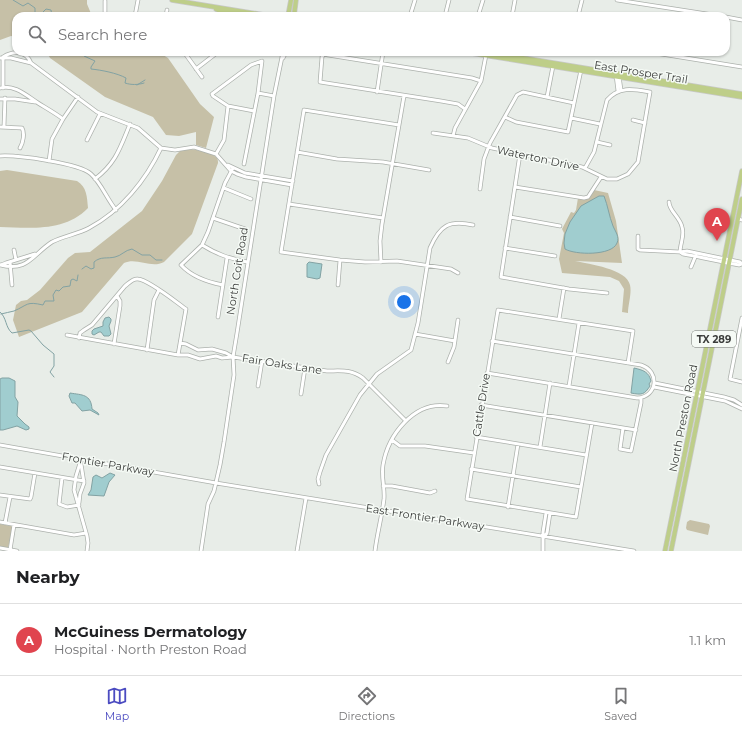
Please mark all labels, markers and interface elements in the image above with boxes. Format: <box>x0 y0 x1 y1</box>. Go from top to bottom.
search box <box>12 12 730 56</box>
icon: search <box>26 23 48 45</box>
text: Search here <box>58 25 147 44</box>
street label: East Prosper Trail <box>593 58 689 86</box>
street label: Waterton Drive <box>496 142 581 174</box>
pin: A <box>704 208 730 241</box>
street label: North Coit Road <box>223 226 251 316</box>
your location <box>394 292 414 312</box>
road number: TX 289 <box>692 331 736 347</box>
street label: Fair Oaks Lane <box>241 351 323 377</box>
street label: North Preston Road <box>666 363 700 473</box>
street label: Cattle Drive <box>469 372 493 438</box>
street label: Frontier Parkway <box>61 449 155 479</box>
street label: East Frontier Parkway <box>365 501 485 533</box>
text: Nearby <box>16 567 80 587</box>
text: McGuiness Dermatology <box>54 622 247 641</box>
text: A <box>24 632 34 648</box>
text: 1.1 km <box>689 632 726 648</box>
text: Hospital · North Preston Road <box>54 641 247 657</box>
tab: Map <box>105 685 129 723</box>
tab: Directions <box>339 685 395 723</box>
tab: Saved <box>604 685 637 723</box>

